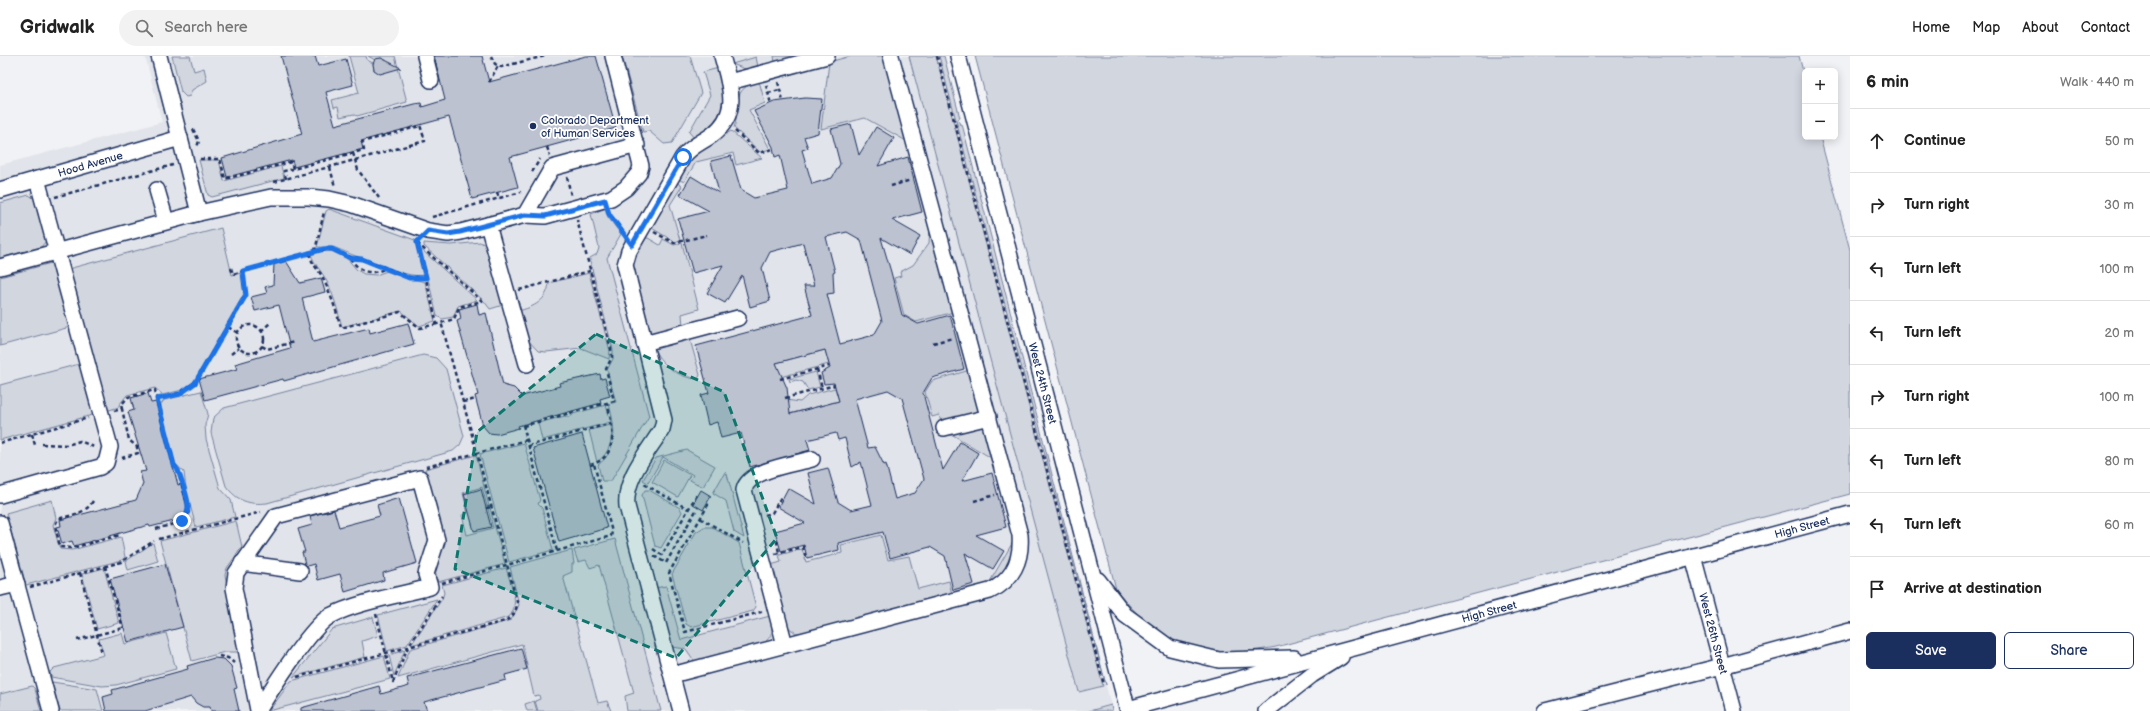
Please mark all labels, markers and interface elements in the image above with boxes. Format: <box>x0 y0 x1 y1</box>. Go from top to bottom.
search box <box>119 10 399 46</box>
text: Gridwalk <box>20 16 95 39</box>
icon: search <box>133 17 155 39</box>
text: Search here <box>165 18 248 37</box>
text: Home <box>1912 19 1950 36</box>
text: Map <box>1972 19 2000 36</box>
text: About <box>2022 19 2059 36</box>
text: Contact <box>2081 19 2130 36</box>
map controls <box>1802 68 1838 140</box>
button: + <box>1802 68 1838 104</box>
text: 6 min <box>1866 72 1909 92</box>
text: Walk · 440 m <box>2060 74 2134 90</box>
button: − <box>1802 104 1838 140</box>
place label: Colorado Department of Human Services <box>541 114 649 140</box>
marker: Colorado Department of Human Services <box>528 121 538 131</box>
icon: ahead <box>1866 130 1888 152</box>
text: Continue <box>1904 131 1966 150</box>
text: 50 m <box>2105 133 2134 149</box>
route start <box>674 148 692 166</box>
street label: Hood Avenue <box>57 149 125 180</box>
icon: right <box>1866 194 1888 216</box>
text: Turn right <box>1904 195 1969 214</box>
text: 30 m <box>2104 197 2134 213</box>
icon: left <box>1866 258 1888 280</box>
text: Turn left <box>1904 259 1961 278</box>
text: 100 m <box>2099 261 2134 277</box>
icon: left <box>1866 322 1888 344</box>
text: Turn left <box>1904 323 1961 342</box>
text: 20 m <box>2104 325 2134 341</box>
street label: West 24th Street <box>1026 341 1059 426</box>
icon: right <box>1866 386 1888 408</box>
text: Turn right <box>1904 387 1969 406</box>
text: 100 m <box>2099 389 2134 405</box>
icon: left <box>1866 450 1888 472</box>
text: Turn left <box>1904 451 1961 470</box>
text: 80 m <box>2105 453 2134 469</box>
route end <box>173 512 191 530</box>
street label: High Street <box>1773 514 1831 541</box>
icon: left <box>1866 514 1888 536</box>
text: Turn left <box>1904 515 1961 534</box>
text: 60 m <box>2104 517 2134 533</box>
icon: arrive <box>1866 578 1888 600</box>
text: Arrive at destination <box>1904 579 2042 598</box>
street label: West 26th Street <box>1696 591 1730 676</box>
street label: High Street <box>1460 598 1519 626</box>
button: Save <box>1866 632 1996 669</box>
button: Share <box>2004 632 2134 669</box>

